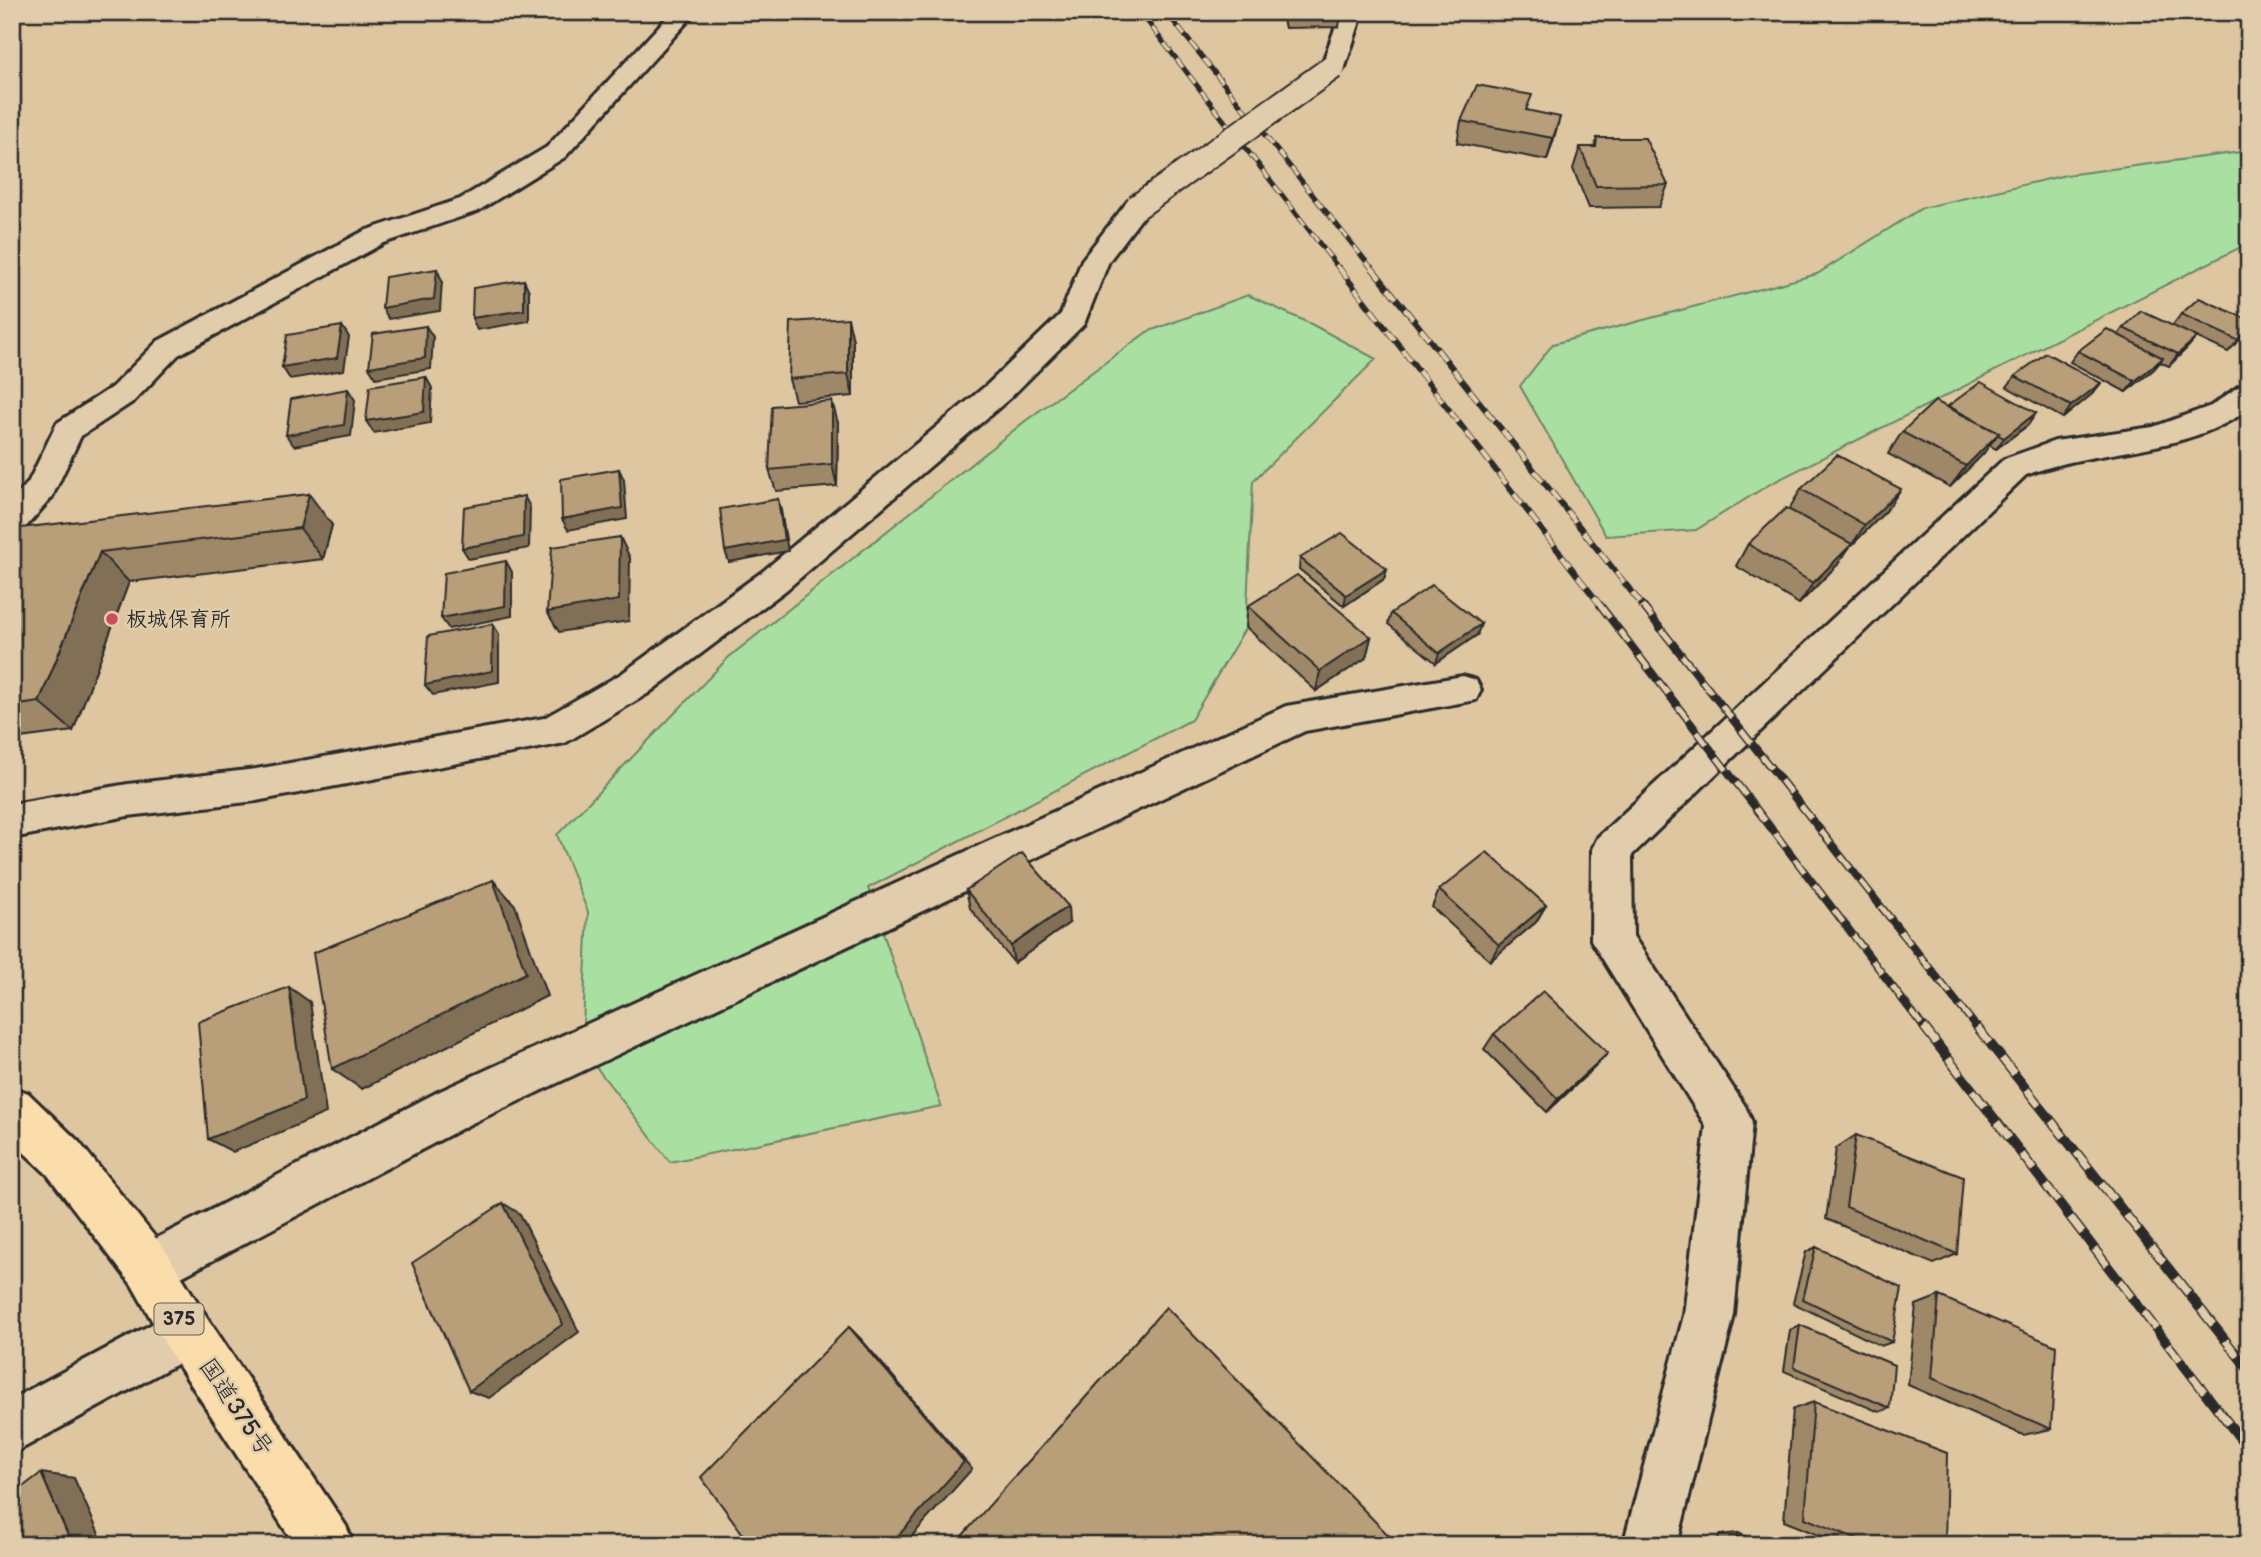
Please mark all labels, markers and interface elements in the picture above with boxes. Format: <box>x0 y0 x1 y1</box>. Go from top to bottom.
place label: 板城保育所 <box>126 607 231 632</box>
marker: 板城保育所 <box>104 611 120 627</box>
road number: 375 <box>154 1303 204 1334</box>
street label: 国道375号 <box>193 1352 279 1462</box>

